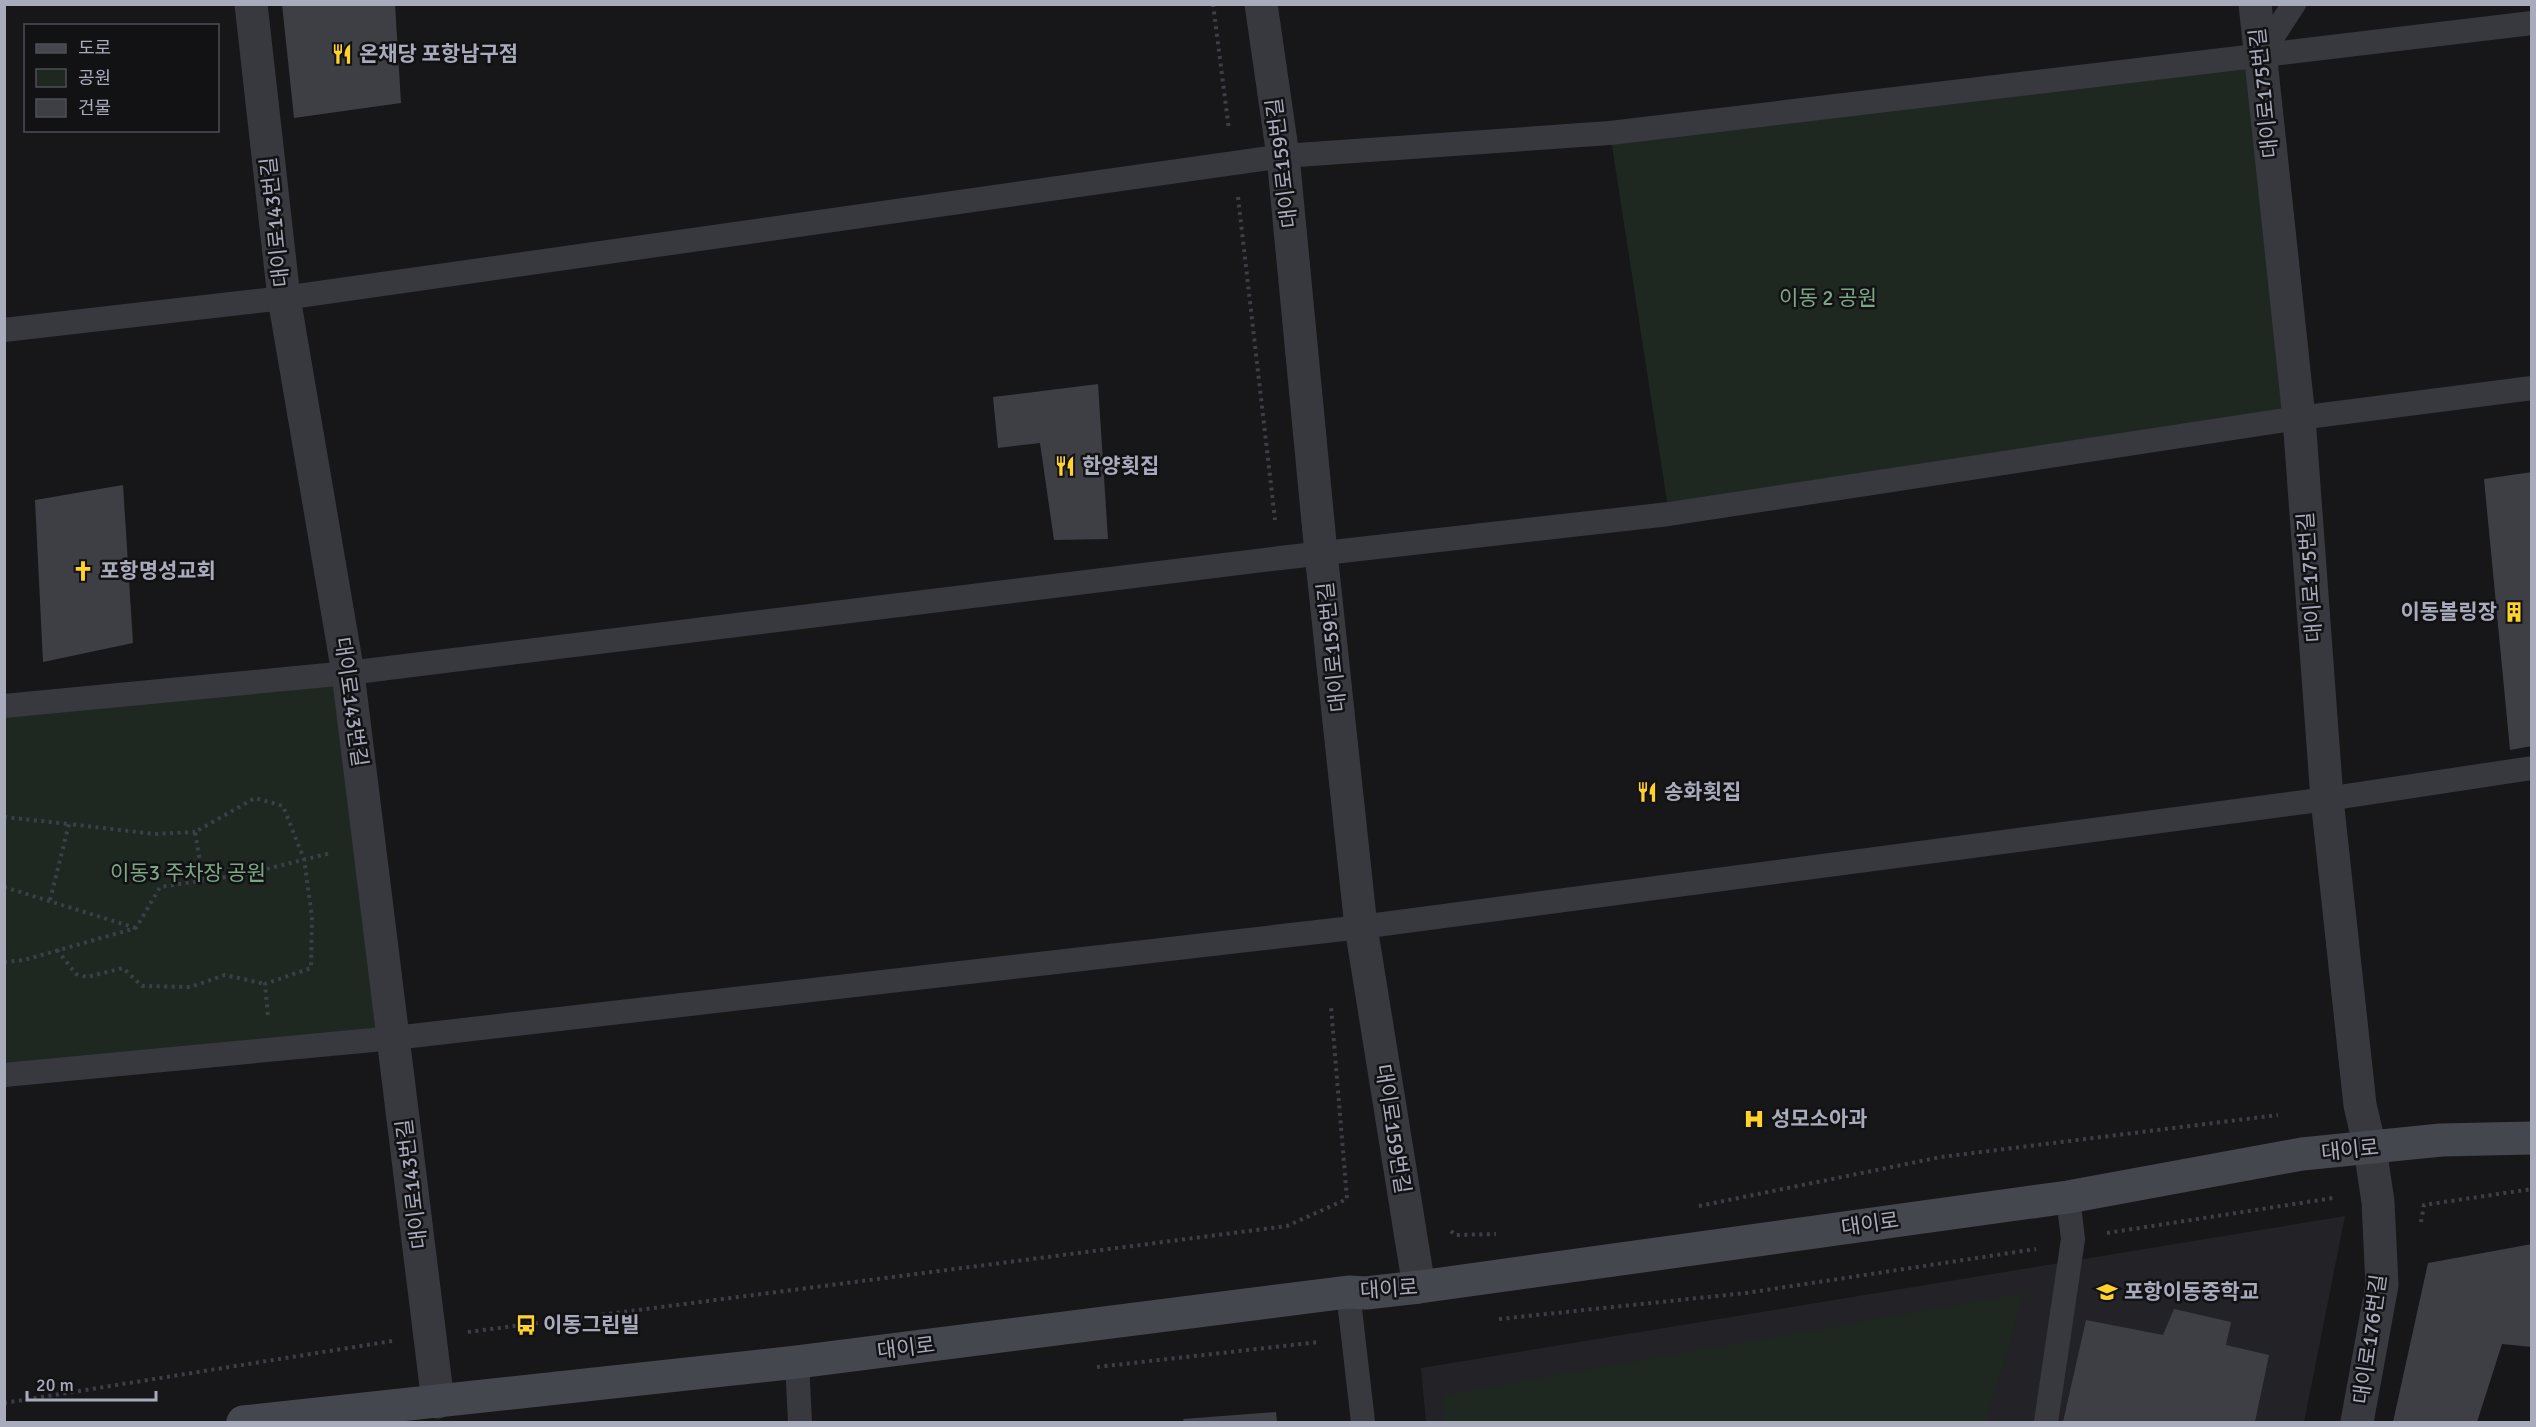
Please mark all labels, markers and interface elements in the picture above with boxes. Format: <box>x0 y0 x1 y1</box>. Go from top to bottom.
legend <box>24 24 219 132</box>
street label: 대이로175번길 <box>2244 27 2284 159</box>
text: 도로 <box>78 37 111 59</box>
place label: 온채당 포항남구점 <box>359 41 518 67</box>
restaurant icon: 온채당 포항남구점 <box>330 42 354 66</box>
text: 공원 <box>78 67 111 89</box>
text: 건물 <box>78 97 111 119</box>
street label: 대이로159번길 <box>1261 97 1303 229</box>
street label: 대이로143번길 <box>255 156 295 288</box>
park label: 이동 2 공원 <box>1779 285 1877 311</box>
place label: 한양횟집 <box>1082 453 1159 479</box>
restaurant icon: 한양횟집 <box>1053 454 1077 478</box>
street label: 대이로175번길 <box>2292 511 2328 643</box>
place label: 포항명성교회 <box>100 558 216 584</box>
church icon: 포항명성교회 <box>71 559 95 583</box>
street label: 대이로159번길 <box>1312 581 1352 713</box>
place label: 이동볼링장 <box>2400 599 2497 625</box>
building icon: 이동볼링장 <box>2502 600 2526 624</box>
street label: 대이로143번길 <box>329 636 373 768</box>
place label: 송화횟집 <box>1664 779 1741 805</box>
restaurant icon: 송화횟집 <box>1635 780 1659 804</box>
park label: 이동3 주차장 공원 <box>110 860 266 886</box>
street label: 대이로159번길 <box>1370 1062 1416 1196</box>
place label: 성모소아과 <box>1771 1106 1868 1132</box>
hospital icon: 성모소아과 <box>1742 1107 1766 1131</box>
street label: 대이로143번길 <box>391 1118 433 1250</box>
street label: 대이로 <box>2320 1134 2380 1166</box>
street label: 대이로 <box>1839 1207 1901 1241</box>
street label: 대이로176번길 <box>2348 1273 2392 1405</box>
street label: 대이로 <box>1359 1274 1419 1304</box>
place label: 포항이동중학교 <box>2124 1279 2259 1305</box>
school or university icon: 포항이동중학교 <box>2095 1280 2119 1304</box>
place label: 이동그린빌 <box>543 1312 640 1338</box>
bus stop icon: 이동그린빌 <box>514 1313 538 1337</box>
street label: 대이로 <box>876 1332 936 1364</box>
scale bar <box>27 1364 156 1402</box>
text: 20 m <box>36 1374 74 1396</box>

